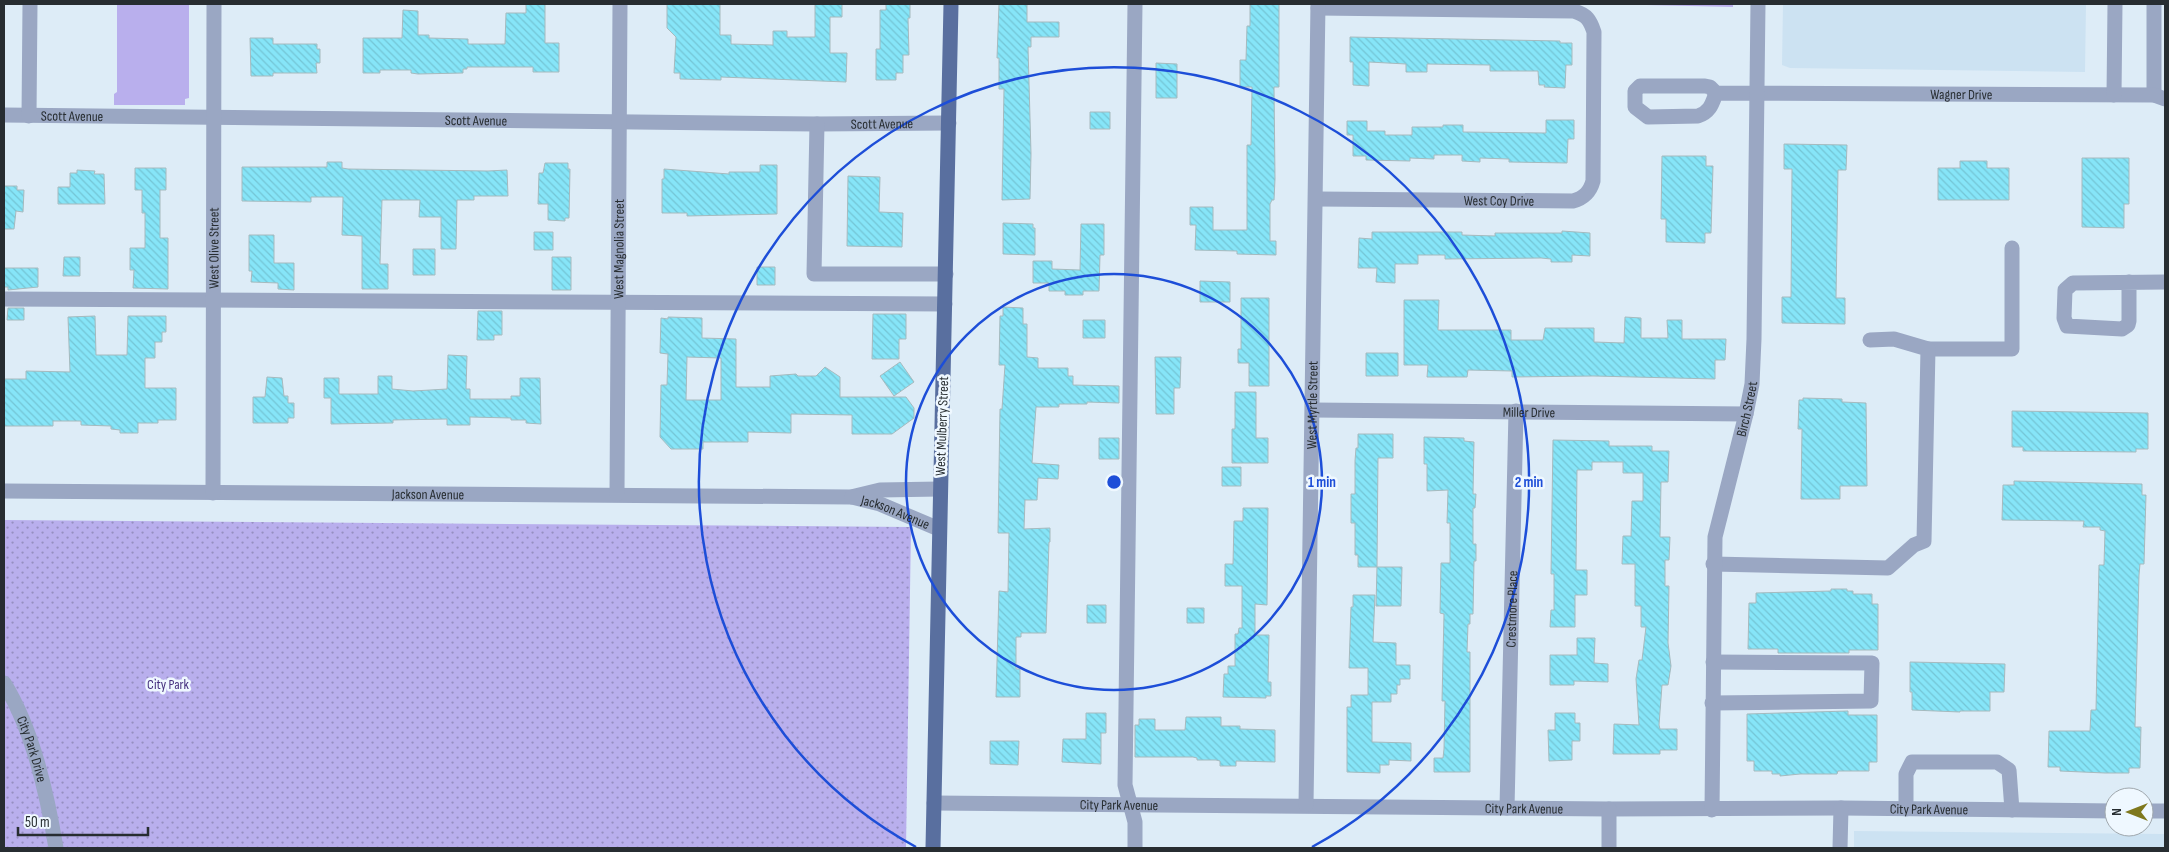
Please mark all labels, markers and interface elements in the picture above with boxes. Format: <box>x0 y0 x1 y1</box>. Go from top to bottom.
street label: Wagner Drive <box>1930 85 1992 103</box>
street label: Scott Avenue <box>41 107 103 125</box>
street label: Scott Avenue <box>445 111 507 129</box>
street label: Scott Avenue <box>851 115 913 132</box>
street label: West Coy Drive <box>1464 192 1534 209</box>
street label: West Magnolia Street <box>610 199 627 299</box>
street label: West Olive Street <box>205 207 222 289</box>
street label: West Myrtle Street <box>1303 361 1321 449</box>
street label: West Mulberry Street <box>932 376 952 476</box>
street label: Birch Street <box>1732 381 1761 438</box>
street label: Miller Drive <box>1503 403 1555 421</box>
centre of rings <box>1105 473 1123 491</box>
text: 1 min <box>1308 473 1336 492</box>
text: 2 min <box>1515 473 1543 492</box>
street label: Jackson Avenue <box>391 485 464 503</box>
street label: Jackson Avenue <box>858 491 932 533</box>
street label: Crestmore Place <box>1502 570 1521 648</box>
park label: City Park <box>147 676 190 693</box>
street label: City Park Drive <box>13 713 51 784</box>
north arrow <box>2104 787 2154 837</box>
street label: City Park Avenue <box>1080 796 1158 813</box>
street label: City Park Avenue <box>1485 799 1563 817</box>
street label: City Park Avenue <box>1890 800 1968 818</box>
scale bar <box>18 804 148 836</box>
text: N <box>2108 808 2125 816</box>
text: 50 m <box>25 813 50 832</box>

